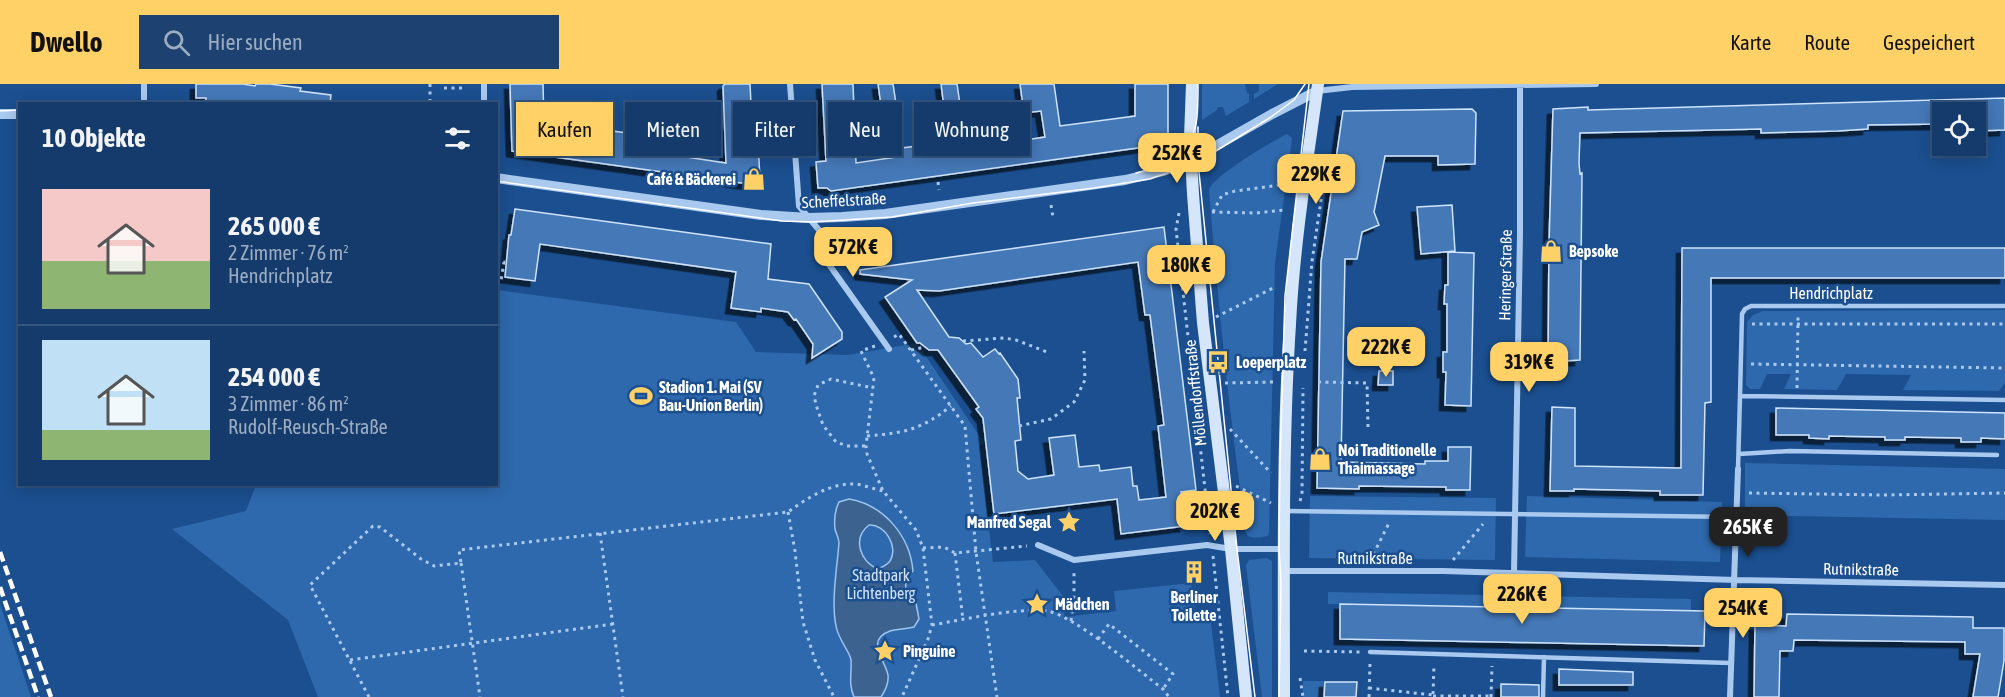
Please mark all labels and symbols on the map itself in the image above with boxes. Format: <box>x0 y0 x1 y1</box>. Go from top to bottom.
pin: 252K € <box>1128 133 1226 184</box>
pin: 229K € <box>1267 154 1365 205</box>
shop icon: Café & Bäckerei <box>741 166 767 192</box>
place label: Café & Bäckerei <box>646 170 736 188</box>
street label: Scheffelstraße <box>801 189 887 211</box>
pin: 572K € <box>804 227 902 278</box>
street label: Heringer Straße <box>1495 229 1516 321</box>
shop icon: Bepsoke <box>1538 238 1564 264</box>
place label: Bepsoke <box>1569 242 1619 260</box>
pin: 180K € <box>1137 245 1235 296</box>
street label: Hendrichplatz <box>1789 284 1873 303</box>
pin: 222K € <box>1337 327 1435 378</box>
street label: Möllendorffstraße <box>1180 339 1210 447</box>
pin: 319K € <box>1480 342 1578 393</box>
bus stop icon: Loeperplatz <box>1205 349 1231 375</box>
place label: Loeperplatz <box>1236 353 1306 371</box>
place label: Stadion 1. Mai (SV Bau-Union Berlin) <box>659 378 763 414</box>
sports icon: Stadion 1. Mai (SV Bau-Union Berlin) <box>628 383 654 409</box>
place label: Noi Traditionelle Thaimassage <box>1338 441 1436 477</box>
shop icon: Noi Traditionelle Thaimassage <box>1307 446 1333 472</box>
pin: 202K € <box>1166 491 1264 542</box>
pin: 265K € <box>1699 507 1797 558</box>
place icon: Manfred Segal <box>1056 509 1082 535</box>
place label: Manfred Segal <box>967 513 1052 531</box>
street label: Rutnikstraße <box>1337 549 1413 567</box>
building icon: Berliner Toilette <box>1181 559 1207 585</box>
street label: Rutnikstraße <box>1823 559 1899 579</box>
park label: Stadtpark Lichtenberg <box>847 566 916 603</box>
pin: 226K € <box>1473 574 1571 625</box>
place label: Berliner Toilette <box>1170 588 1218 624</box>
pin: 254K € <box>1694 588 1792 639</box>
place icon: Mädchen <box>1024 591 1050 617</box>
place label: Mädchen <box>1055 595 1110 613</box>
place icon: Pinguine <box>872 638 898 664</box>
place label: Pinguine <box>903 642 955 660</box>

